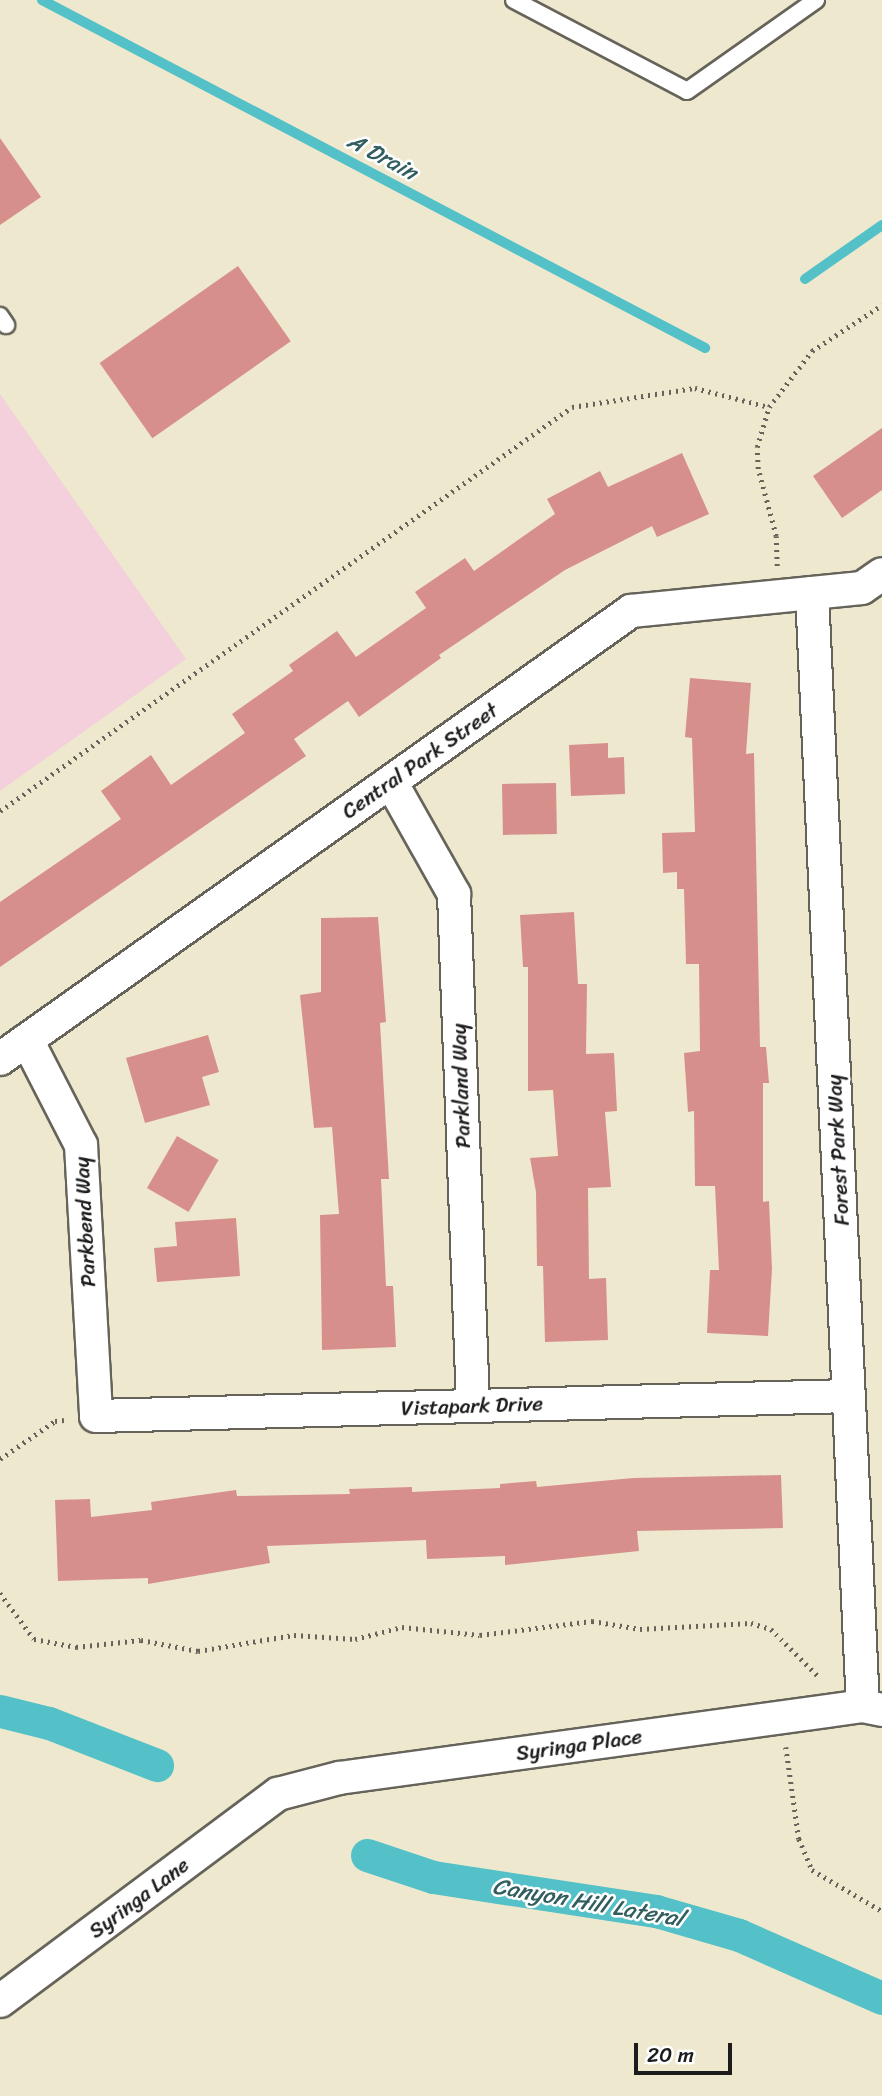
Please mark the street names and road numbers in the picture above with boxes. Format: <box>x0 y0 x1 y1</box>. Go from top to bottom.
street label: Central Park Street <box>337 698 503 824</box>
street label: Parkland Way <box>446 1023 476 1149</box>
street label: Forest Park Way <box>821 1074 855 1226</box>
street label: Parkbend Way <box>69 1156 101 1288</box>
street label: Vistapark Drive <box>401 1391 543 1421</box>
street label: Syringa Place <box>514 1724 644 1766</box>
street label: Syringa Lane <box>84 1852 194 1944</box>

